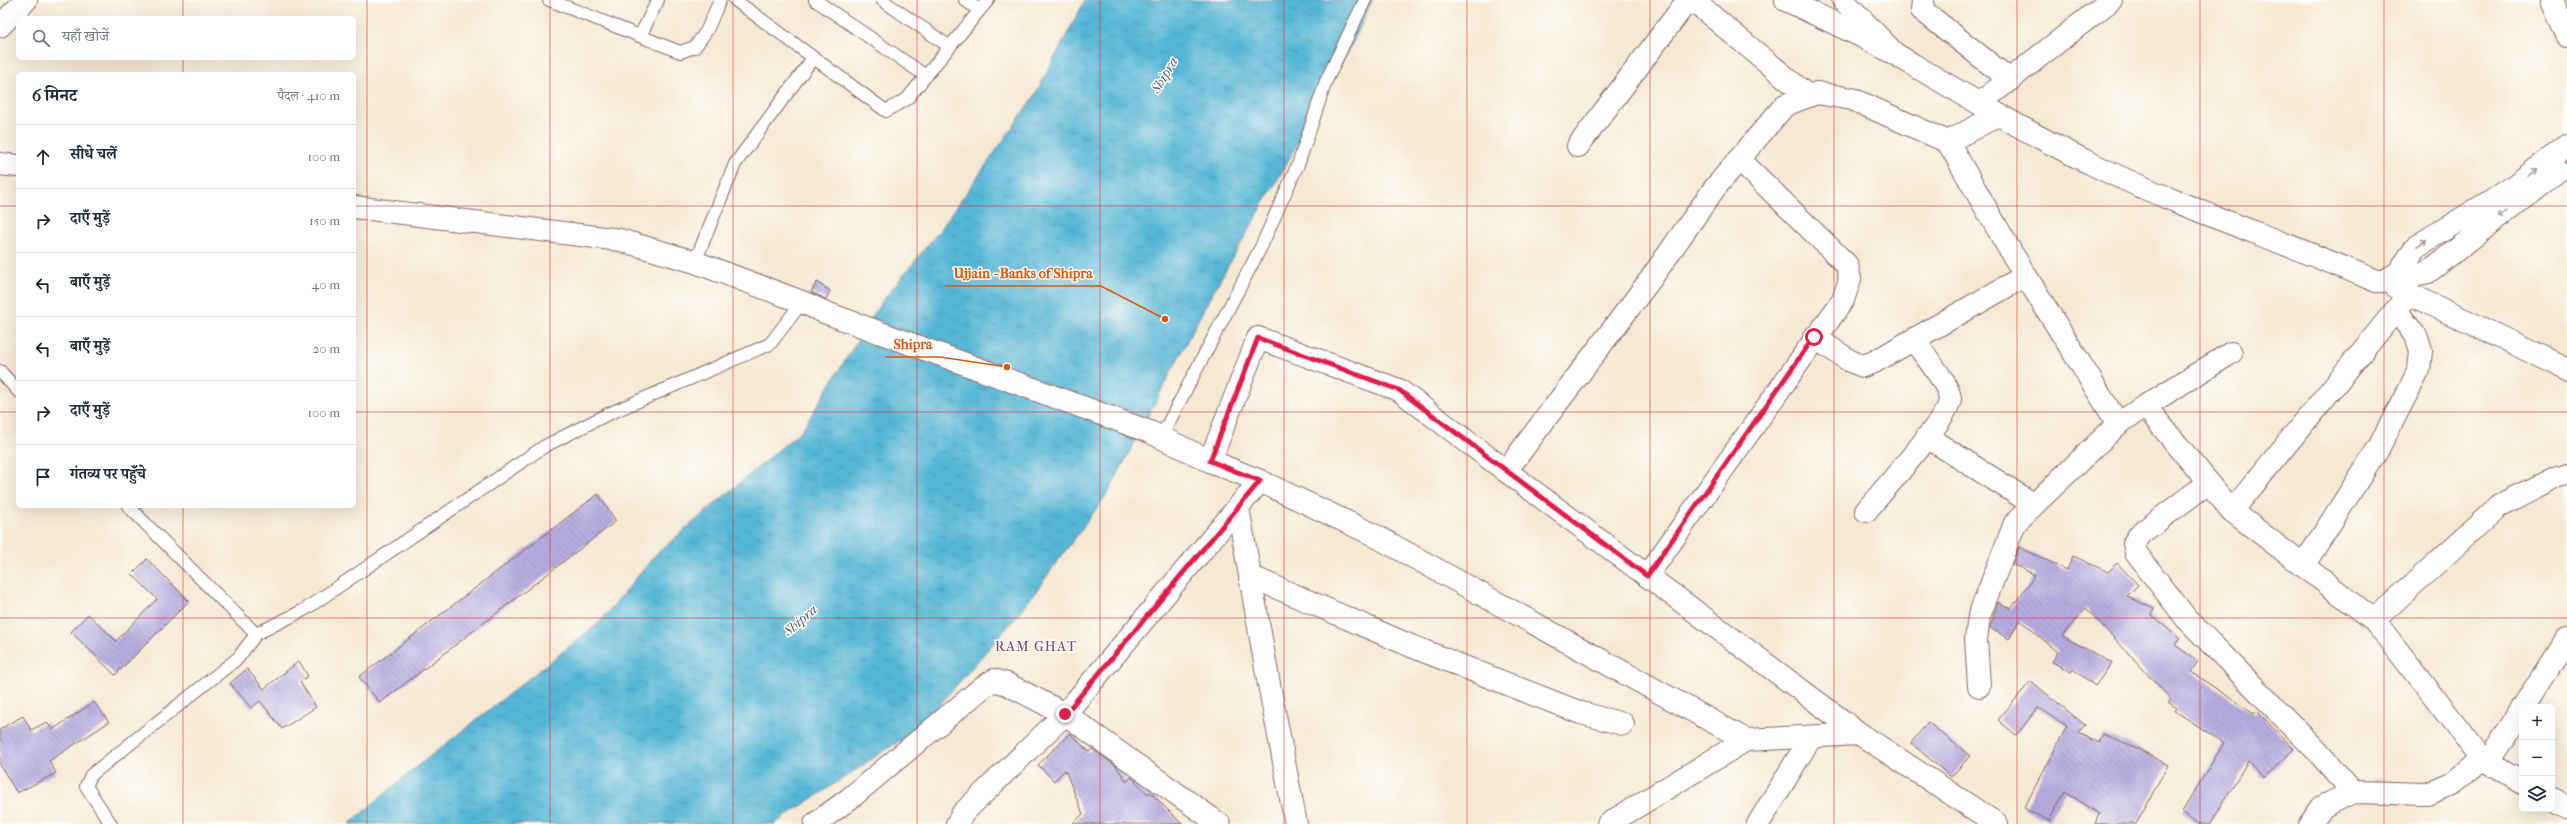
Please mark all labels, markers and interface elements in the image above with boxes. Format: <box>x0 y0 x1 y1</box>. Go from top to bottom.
search box <box>16 16 356 60</box>
icon: search <box>30 27 52 49</box>
text: यहाँ खोजें <box>62 27 109 45</box>
water label: Shipra <box>1147 54 1182 97</box>
text: 6 मिनट <box>32 85 77 105</box>
text: पैदल · 410 m <box>278 88 340 103</box>
text: सीधे चलें <box>70 145 117 163</box>
icon: ahead <box>32 146 54 168</box>
text: 100 m <box>307 149 340 164</box>
one-way arrow <box>2526 168 2537 177</box>
text: दाएँ मुड़ें <box>70 209 110 227</box>
icon: right <box>32 210 54 232</box>
one-way arrow <box>2498 210 2509 218</box>
text: 150 m <box>309 213 340 228</box>
one-way arrow <box>2417 239 2428 247</box>
callout: Ujjain - Banks of Shipra <box>945 260 1101 286</box>
text: Ujjain - Banks of Shipra <box>952 265 1093 282</box>
text: बाएँ मुड़ें <box>70 273 110 291</box>
icon: left <box>32 274 54 296</box>
text: 40 m <box>312 277 340 292</box>
route start <box>1805 328 1823 346</box>
callout: Shipra <box>885 331 940 357</box>
text: Shipra <box>893 336 933 353</box>
text: बाएँ मुड़ें <box>70 337 110 355</box>
icon: left <box>32 338 54 360</box>
text: 20 m <box>313 341 340 356</box>
text: दाएँ मुड़ें <box>70 401 110 419</box>
icon: right <box>32 402 54 424</box>
text: 100 m <box>307 405 340 420</box>
text: गंतव्य पर पहुँचे <box>70 465 146 483</box>
icon: arrive <box>32 466 54 488</box>
water label: Shipra <box>779 601 821 640</box>
district label: RAM GHAT <box>995 638 1077 655</box>
map controls <box>2519 704 2555 812</box>
button: + <box>2519 704 2555 740</box>
route end <box>1056 705 1074 723</box>
button: − <box>2519 740 2555 776</box>
button: layers <box>2519 776 2555 812</box>

